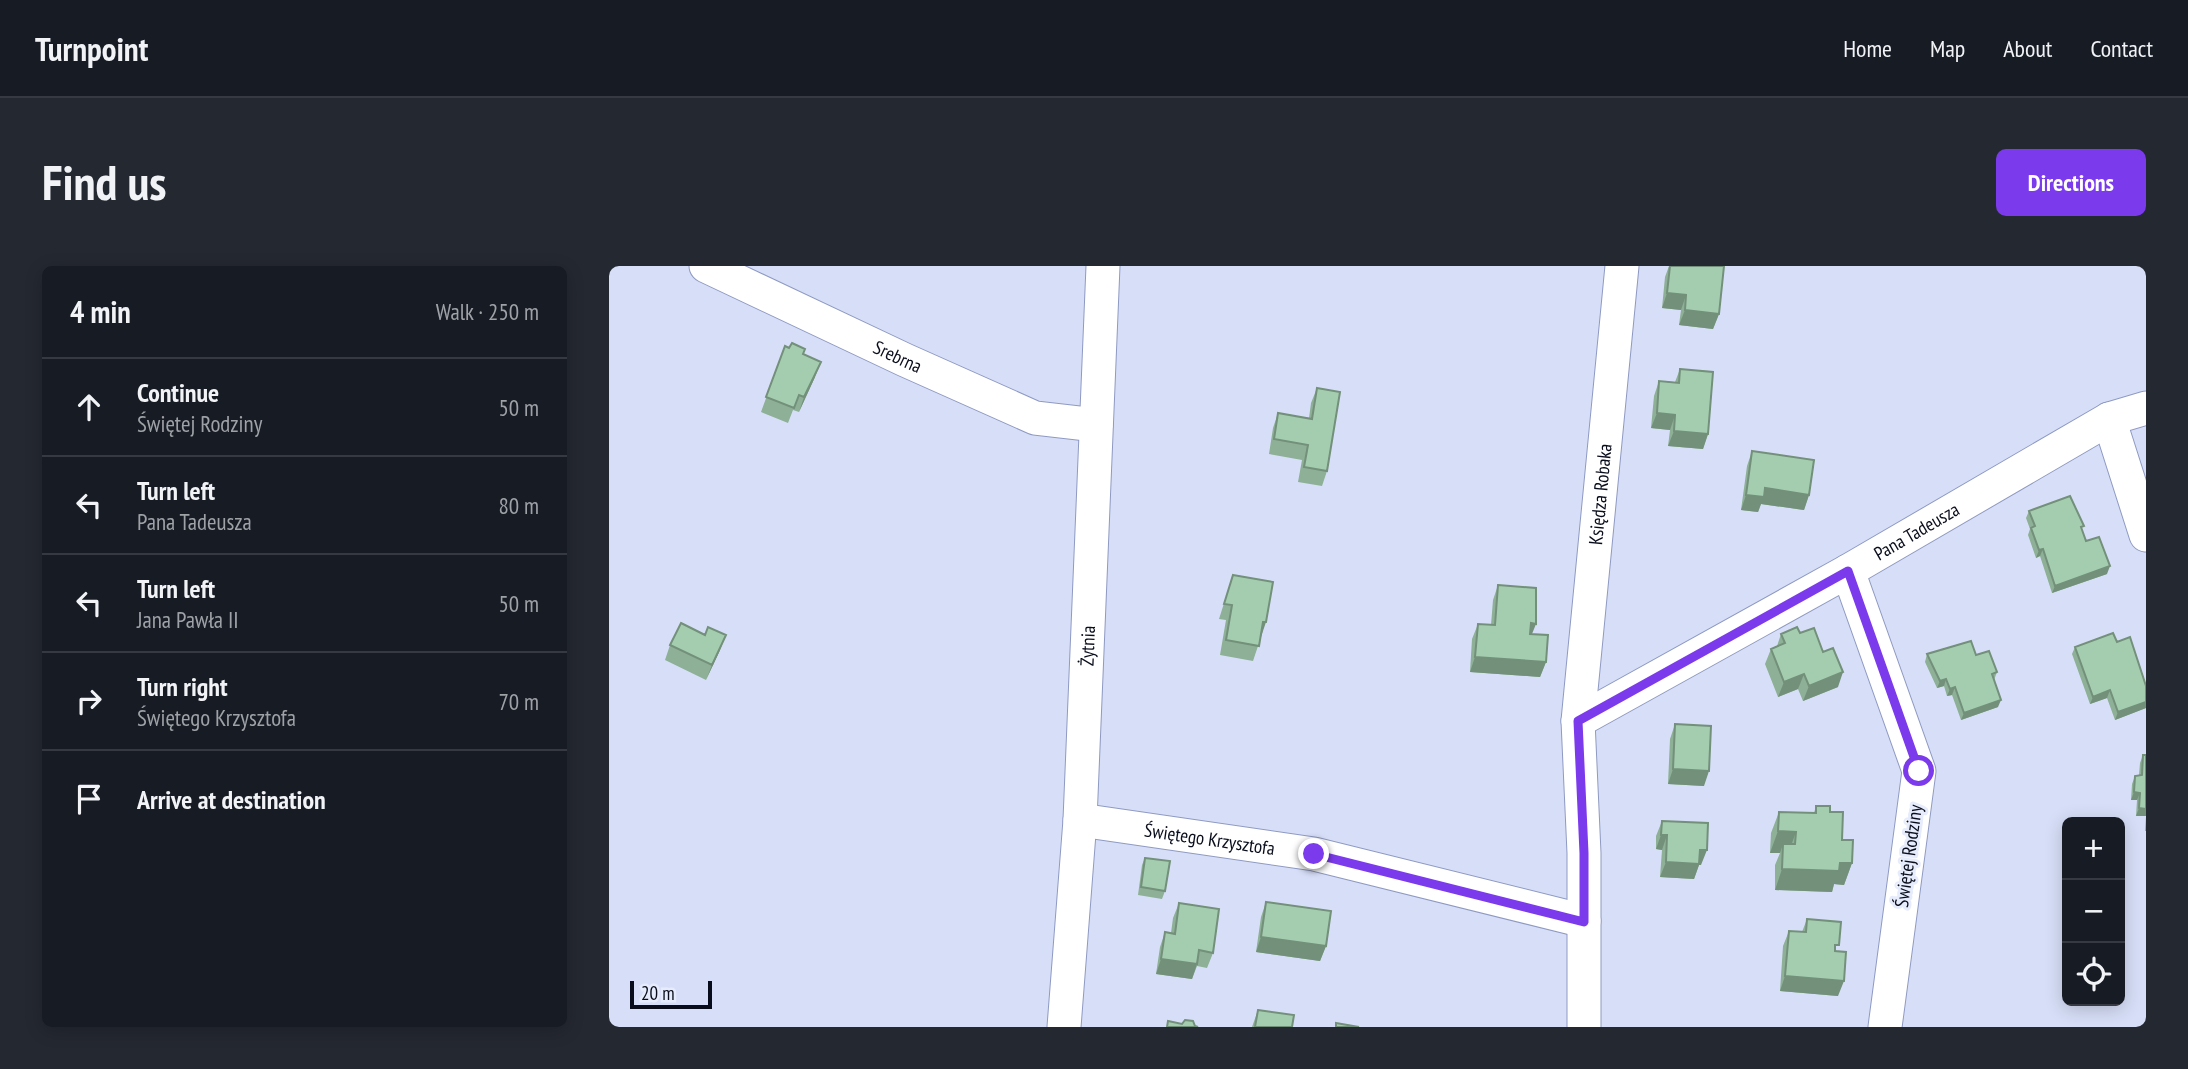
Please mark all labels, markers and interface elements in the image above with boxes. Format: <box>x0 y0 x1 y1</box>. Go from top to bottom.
text: Turnpoint <box>35 27 148 70</box>
text: Home <box>1843 33 1892 64</box>
text: Map <box>1930 33 1965 64</box>
text: About <box>2003 33 2052 64</box>
text: Contact <box>2090 33 2153 64</box>
button: Directions <box>1996 149 2146 216</box>
text: Find us <box>42 150 166 214</box>
text: 4 min <box>70 292 131 331</box>
text: Walk · 250 m <box>436 297 539 326</box>
street label: Srebrna <box>870 335 926 378</box>
text: Continue <box>137 376 219 409</box>
icon: ahead <box>70 388 108 426</box>
text: 50 m <box>498 393 539 422</box>
text: Świętej Rodziny <box>137 409 262 438</box>
street label: Księdza Robaka <box>1583 443 1617 546</box>
text: Turn left <box>137 474 215 507</box>
icon: left <box>70 486 108 524</box>
text: 80 m <box>498 491 539 520</box>
street label: Pana Tadeusza <box>1869 497 1963 565</box>
text: Pana Tadeusza <box>137 507 252 536</box>
text: Turn left <box>137 572 215 605</box>
icon: left <box>70 584 108 622</box>
text: 50 m <box>498 589 539 618</box>
text: Jana Pawła II <box>137 605 239 634</box>
street label: Żytnia <box>1074 625 1100 666</box>
text: Turn right <box>137 670 228 703</box>
icon: right <box>70 682 108 720</box>
text: 70 m <box>498 687 539 716</box>
text: Świętego Krzysztofa <box>137 703 296 732</box>
route start <box>1903 755 1934 786</box>
icon: arrive <box>70 780 108 818</box>
text: Arrive at destination <box>137 783 326 816</box>
street label: Świętej Rodziny <box>1889 802 1927 909</box>
map controls <box>2062 817 2125 1006</box>
button: + <box>2062 817 2125 880</box>
street label: Świętego Krzysztofa <box>1143 818 1276 860</box>
route end <box>1298 838 1329 869</box>
button: − <box>2062 880 2125 943</box>
button: locate <box>2062 943 2125 1006</box>
scale bar <box>630 978 712 1010</box>
text: 20 m <box>641 981 675 1005</box>

